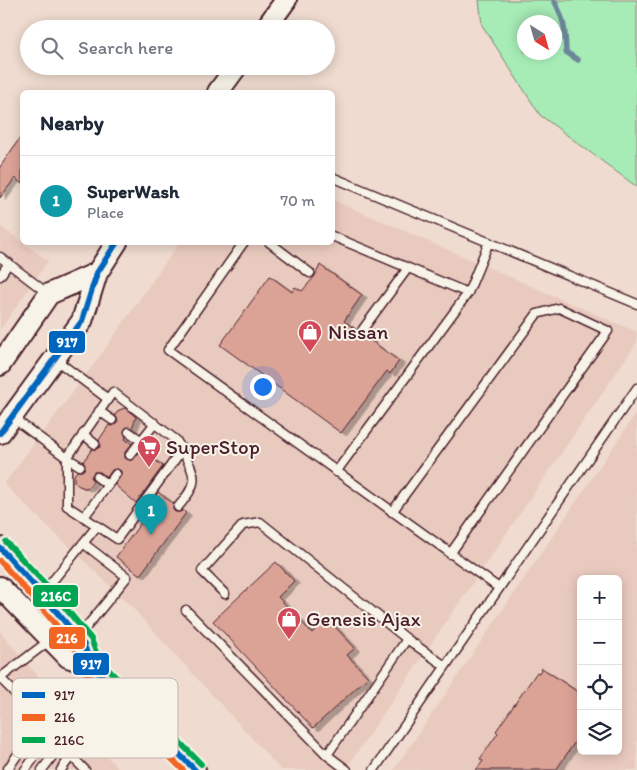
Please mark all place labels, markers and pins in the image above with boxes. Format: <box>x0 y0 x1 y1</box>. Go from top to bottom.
shop icon: Nissan <box>297 319 323 353</box>
place label: Nissan <box>328 319 389 344</box>
supermarket icon: SuperStop <box>136 434 162 468</box>
place label: SuperStop <box>166 434 260 459</box>
pin: 1 <box>135 494 167 535</box>
shop icon: Genesis Ajax <box>276 606 302 640</box>
place label: Genesis Ajax <box>306 606 421 631</box>

